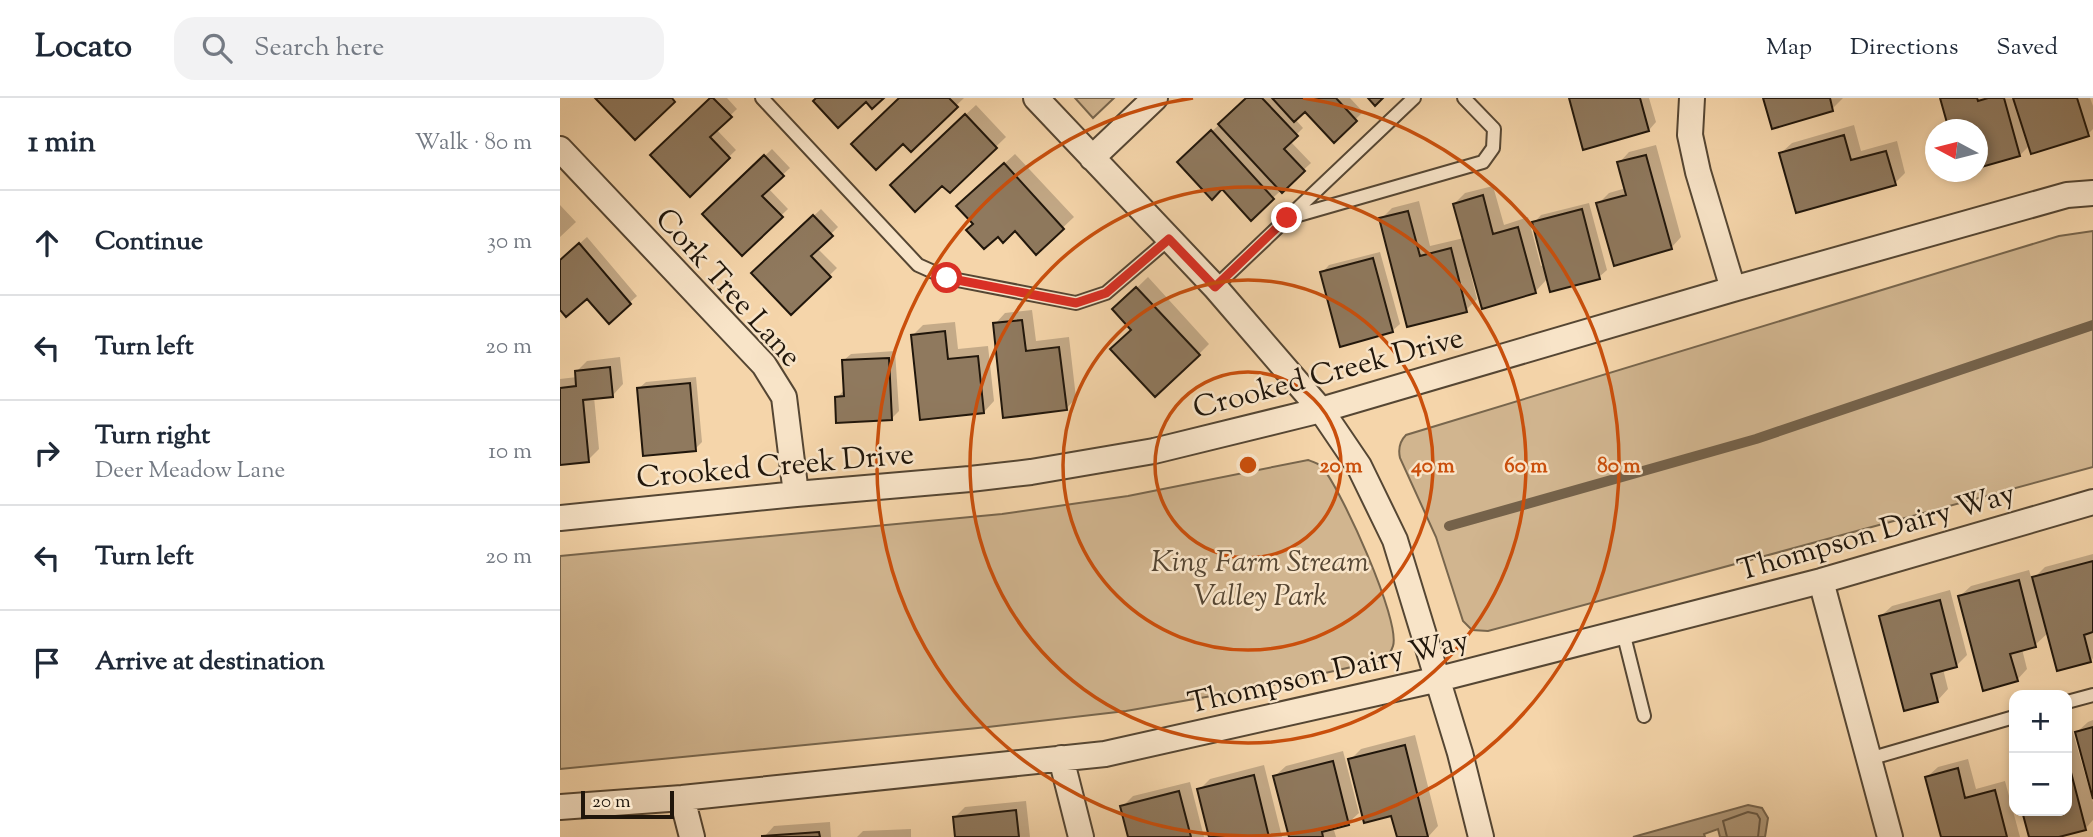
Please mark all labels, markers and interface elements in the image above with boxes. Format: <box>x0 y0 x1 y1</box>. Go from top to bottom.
search box <box>174 17 664 80</box>
text: Locato <box>35 24 132 72</box>
icon: search <box>198 29 236 67</box>
text: Search here <box>254 30 384 67</box>
text: Map <box>1766 31 1812 65</box>
text: Directions <box>1850 31 1958 65</box>
text: Saved <box>1996 31 2058 65</box>
north arrow <box>1925 119 1988 182</box>
text: 1 min <box>28 122 96 165</box>
text: Walk · 80 m <box>415 127 532 160</box>
street label: Cork Tree Lane <box>644 200 810 378</box>
route end <box>1271 202 1302 233</box>
icon: ahead <box>28 224 66 262</box>
text: Continue <box>95 224 203 261</box>
text: 30 m <box>487 226 532 259</box>
route start <box>931 262 962 293</box>
street label: Crooked Creek Drive <box>1189 318 1469 431</box>
icon: left <box>28 329 66 367</box>
text: Turn left <box>95 329 194 366</box>
text: 20 m <box>485 331 532 364</box>
text: Turn right <box>95 418 210 455</box>
icon: right <box>28 434 66 472</box>
street label: Crooked Creek Drive <box>635 434 916 501</box>
text: 10 m <box>488 436 532 469</box>
text: 20 m <box>1320 452 1363 482</box>
text: 40 m <box>1410 452 1455 482</box>
text: 60 m <box>1504 452 1548 482</box>
text: 80 m <box>1597 452 1641 482</box>
centre of rings <box>1236 453 1260 477</box>
text: Deer Meadow Lane <box>95 455 285 488</box>
street label: Thompson Dairy Way <box>1733 473 2020 594</box>
icon: left <box>28 539 66 577</box>
text: Turn left <box>95 539 194 576</box>
text: 20 m <box>485 541 532 574</box>
park label: King Farm Stream Valley Park <box>1151 542 1369 619</box>
street label: Thompson Dairy Way <box>1184 620 1473 727</box>
icon: arrive <box>28 644 66 682</box>
text: Arrive at destination <box>95 644 325 681</box>
map controls <box>2009 690 2072 816</box>
button: + <box>2009 690 2072 753</box>
button: − <box>2009 753 2072 816</box>
scale bar <box>581 788 674 820</box>
text: 20 m <box>592 789 631 816</box>

